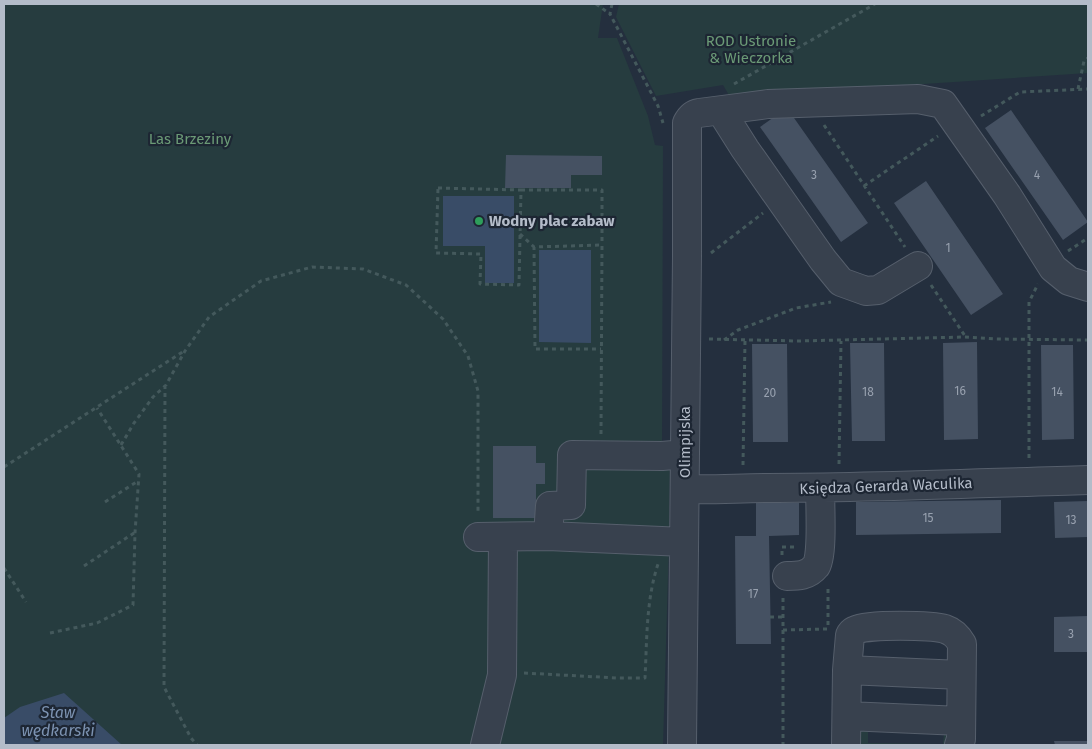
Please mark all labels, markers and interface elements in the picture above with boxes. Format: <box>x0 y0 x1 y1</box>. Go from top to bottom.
park label: ROD Ustronie & Wieczorka <box>706 32 796 67</box>
park label: Las Brzeziny <box>149 130 232 148</box>
house number: 3 <box>811 168 817 182</box>
house number: 4 <box>1034 168 1041 182</box>
place label: Wodny plac zabaw <box>489 212 615 230</box>
marker: Wodny plac zabaw <box>473 215 485 227</box>
house number: 1 <box>945 241 951 255</box>
house number: 16 <box>954 384 966 398</box>
house number: 18 <box>862 385 874 399</box>
house number: 14 <box>1051 385 1063 399</box>
house number: 20 <box>764 386 777 400</box>
street label: Olimpijska <box>676 406 694 478</box>
street label: Księdza Gerarda Waculika <box>799 474 973 498</box>
house number: 15 <box>922 511 934 525</box>
house number: 13 <box>1065 513 1077 527</box>
house number: 17 <box>748 587 758 601</box>
house number: 3 <box>1068 627 1074 641</box>
water label: Staw wędkarski <box>21 703 95 740</box>

